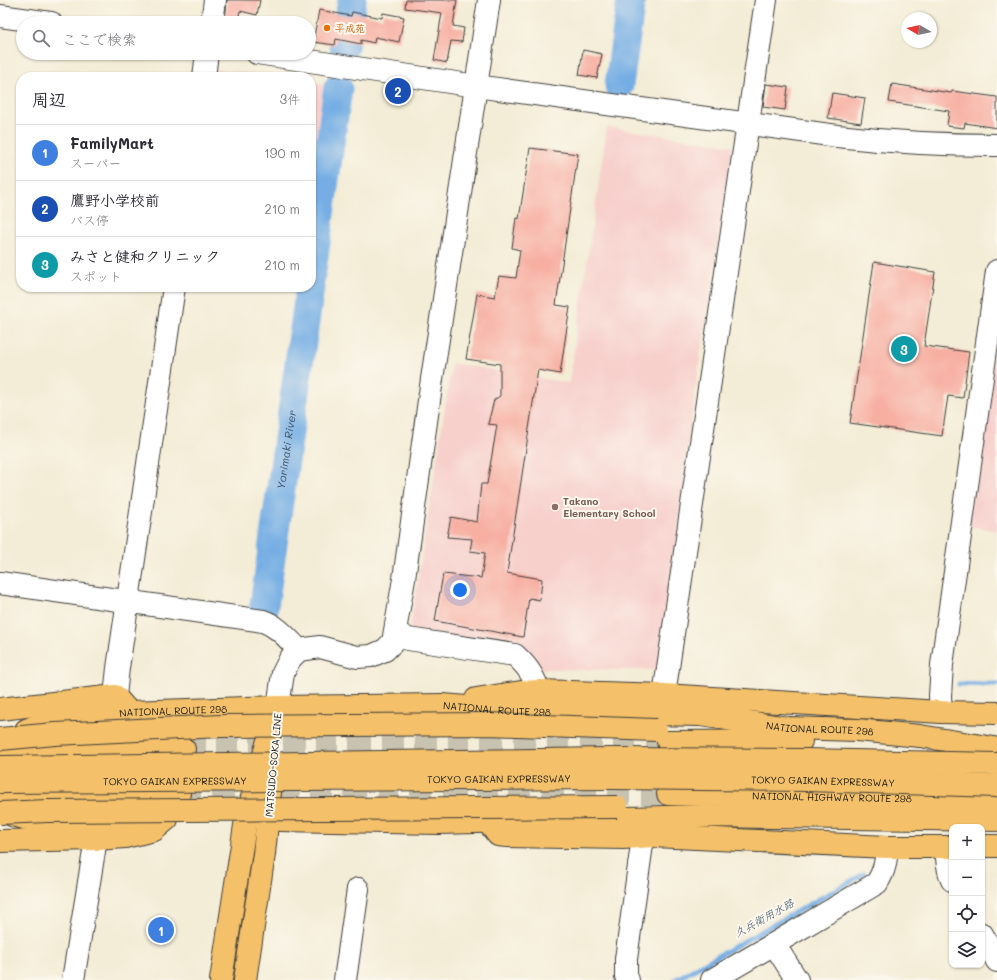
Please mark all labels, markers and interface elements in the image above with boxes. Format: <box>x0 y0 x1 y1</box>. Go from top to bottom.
north arrow <box>901 12 937 48</box>
search box <box>16 16 316 60</box>
place label: 平成苑 <box>335 21 365 35</box>
marker: 平成苑 <box>322 23 332 33</box>
icon: search <box>30 27 52 49</box>
text: ここで検索 <box>62 29 137 49</box>
pin: 2 <box>385 76 411 106</box>
text: 周辺 <box>32 88 66 110</box>
text: 3件 <box>279 90 300 107</box>
text: FamilyMart <box>70 133 154 153</box>
text: 1 <box>42 144 48 161</box>
text: 190 m <box>264 144 300 161</box>
text: スーパー <box>70 154 121 171</box>
text: 鷹野小学校前 <box>70 190 160 210</box>
text: 2 <box>41 200 49 217</box>
text: 210 m <box>264 200 300 217</box>
text: バス停 <box>70 211 109 228</box>
text: みさと健和クリニック <box>70 246 220 266</box>
text: 3 <box>41 256 49 273</box>
text: 210 m <box>264 256 300 273</box>
text: スポット <box>70 267 122 284</box>
pin: 3 <box>891 334 917 364</box>
water label: Yorimaki River <box>273 409 299 490</box>
place label: Takano Elementary School <box>563 494 656 520</box>
marker: Takano Elementary School <box>550 502 560 512</box>
your location <box>450 580 470 600</box>
street label: NATIONAL ROUTE 298 <box>442 698 551 719</box>
street label: NATIONAL ROUTE 298 <box>118 702 227 720</box>
street label: MATSUDO-SOKA LINE <box>261 712 285 818</box>
street label: NATIONAL ROUTE 298 <box>765 718 874 739</box>
street label: TOKYO GAIKAN EXPRESSWAY <box>427 771 571 786</box>
street label: TOKYO GAIKAN EXPRESSWAY <box>751 772 895 790</box>
street label: TOKYO GAIKAN EXPRESSWAY <box>103 773 247 788</box>
street label: NATIONAL HIGHWAY ROUTE 298 <box>752 789 912 805</box>
map controls <box>949 824 985 968</box>
button: + <box>949 824 985 860</box>
button: − <box>949 860 985 896</box>
water label: 久兵衛用水路 <box>731 895 797 940</box>
button: locate <box>949 896 985 932</box>
pin: 1 <box>148 915 174 945</box>
button: layers <box>949 932 985 968</box>

